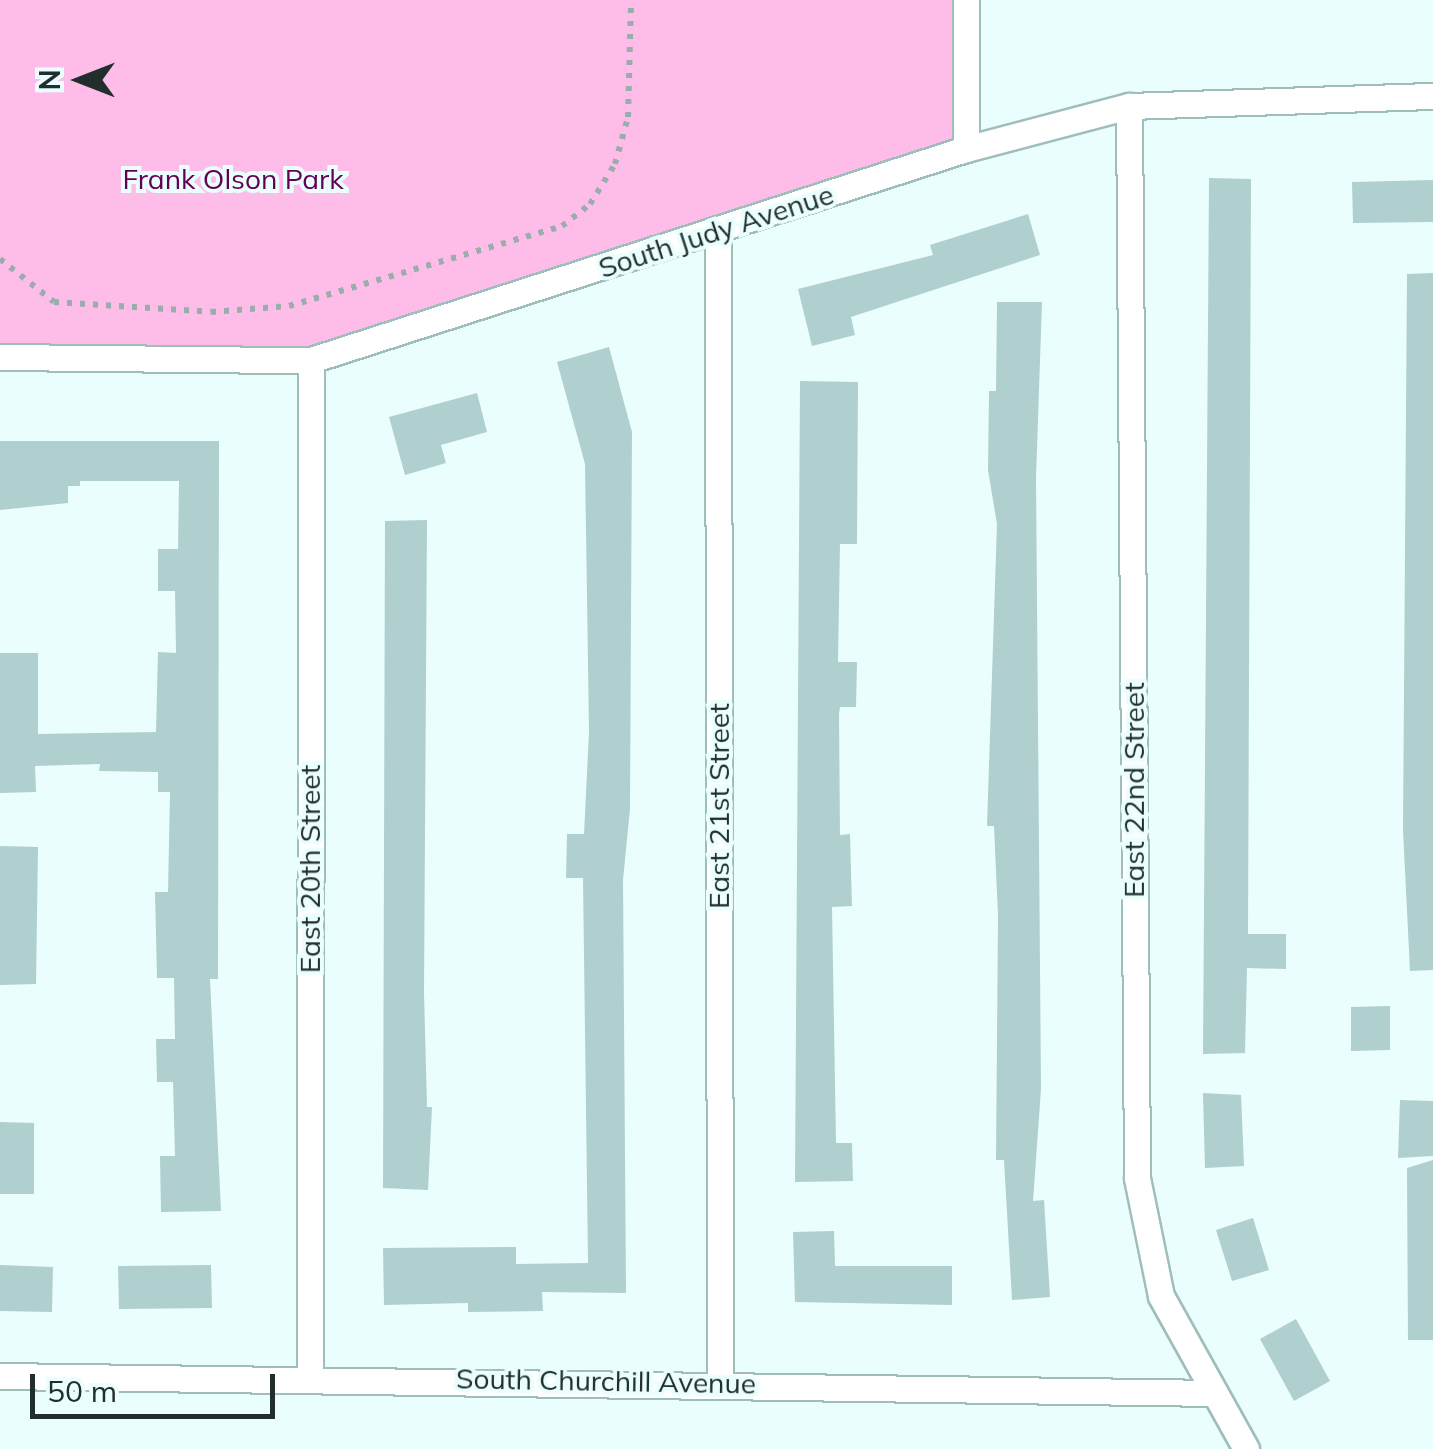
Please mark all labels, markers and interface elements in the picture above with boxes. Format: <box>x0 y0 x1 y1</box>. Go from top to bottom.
north arrow <box>30 30 130 130</box>
text: N <box>32 69 67 91</box>
park label: Frank Olson Park <box>122 162 344 196</box>
street label: South Judy Avenue <box>594 177 838 285</box>
street label: East 22nd Street <box>1117 682 1151 898</box>
street label: East 21st Street <box>702 703 736 909</box>
street label: East 20th Street <box>293 765 327 973</box>
scale bar <box>35 1354 280 1416</box>
street label: South Churchill Avenue <box>456 1362 756 1400</box>
text: 50 m <box>47 1372 117 1410</box>

